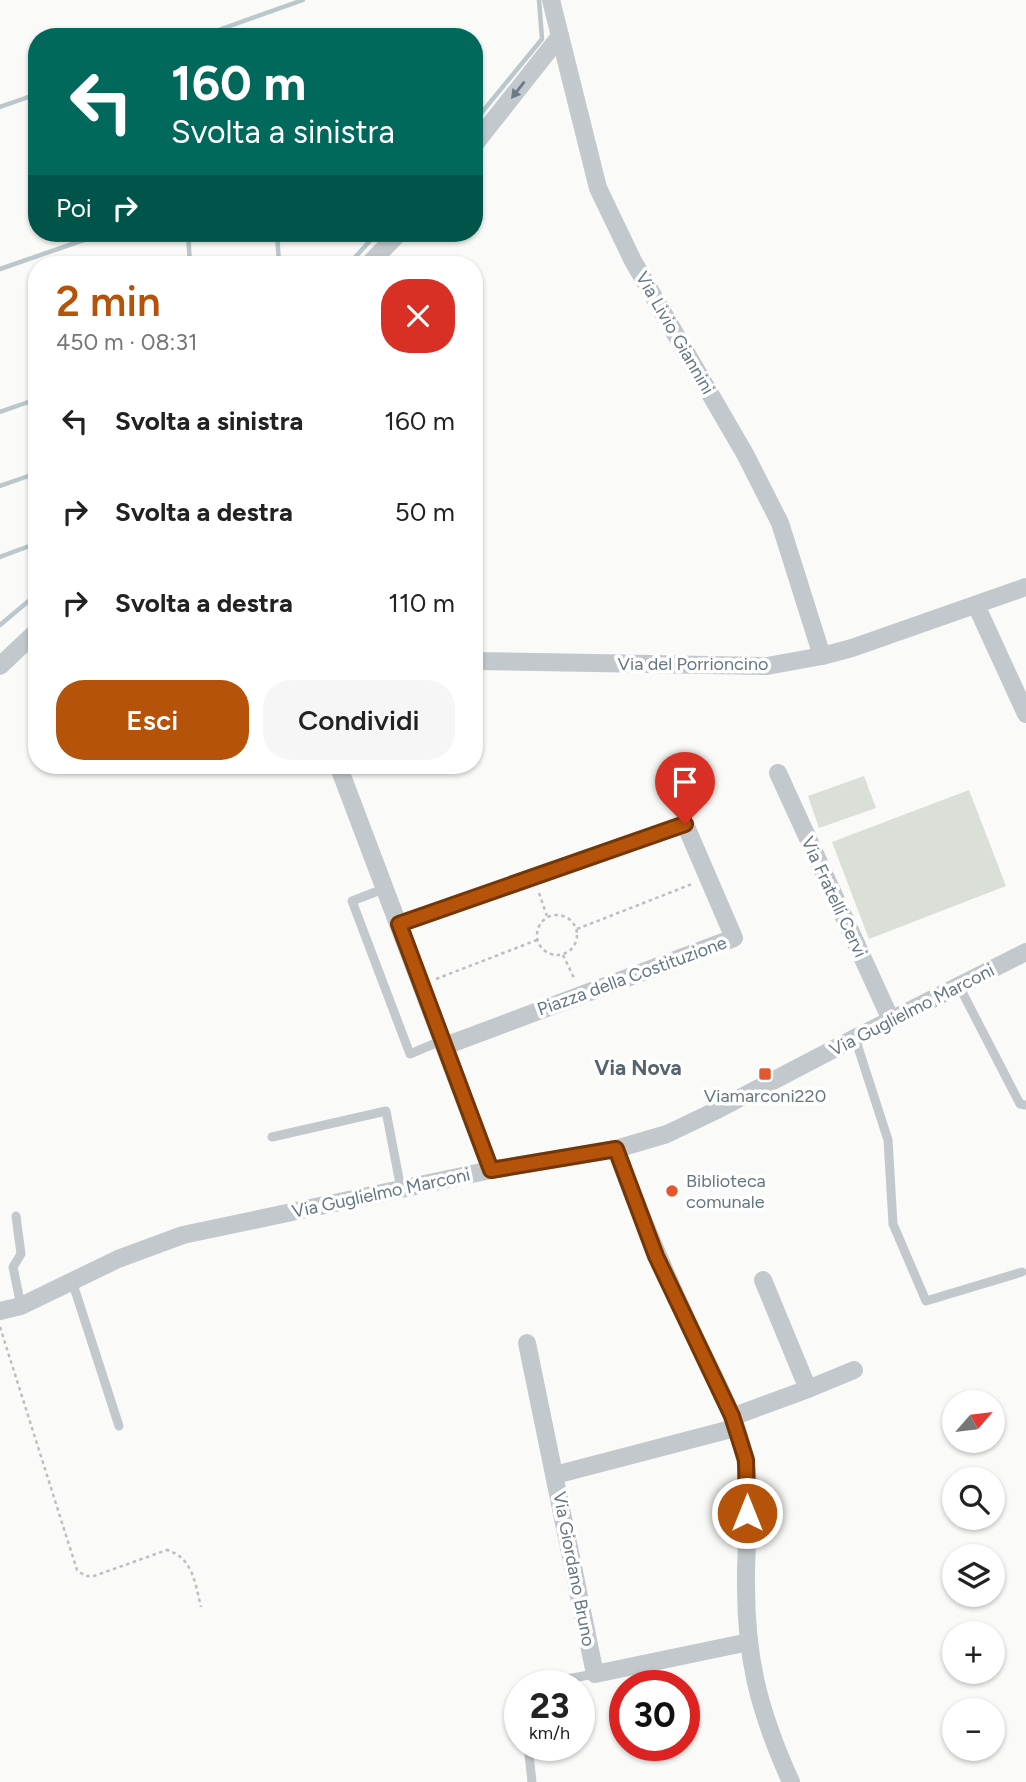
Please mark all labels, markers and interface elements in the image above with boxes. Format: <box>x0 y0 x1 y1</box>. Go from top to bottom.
text: 160 m <box>171 53 306 112</box>
icon: left <box>56 56 147 147</box>
one-way arrow <box>510 80 525 98</box>
text: Svolta a sinistra <box>171 113 395 151</box>
icon: right <box>106 189 144 227</box>
text: Poi <box>56 192 92 224</box>
street label: Via Livio Giannini <box>631 268 719 398</box>
text: 2 min <box>56 276 161 327</box>
button: close <box>381 279 455 353</box>
text: 450 m · 08:31 <box>56 328 197 356</box>
icon: left <box>56 402 94 440</box>
text: Svolta a sinistra <box>115 405 303 437</box>
text: 160 m <box>384 405 455 437</box>
icon: right <box>56 493 94 531</box>
text: Svolta a destra <box>115 496 293 528</box>
text: 50 m <box>395 496 455 528</box>
icon: right <box>56 584 94 622</box>
text: Svolta a destra <box>115 587 293 619</box>
text: 110 m <box>388 587 455 619</box>
street label: Via del Porrioncino <box>618 653 768 675</box>
button: Esci <box>56 680 249 760</box>
button: Condividi <box>263 680 455 760</box>
pin <box>655 752 715 824</box>
icon: arrive <box>666 763 704 801</box>
street label: Via Fratelli Cervi <box>796 833 872 961</box>
street label: Piazza della Costituzione <box>534 931 730 1021</box>
street label: Via Guglielmo Marconi <box>826 959 998 1061</box>
district label: Via Nova <box>594 1055 682 1080</box>
marker: Viamarconi220 <box>757 1066 773 1082</box>
place label: Viamarconi220 <box>704 1085 826 1107</box>
street label: Via Guglielmo Marconi <box>290 1163 472 1223</box>
place label: Biblioteca comunale <box>686 1170 766 1213</box>
marker: Biblioteca comunale <box>664 1183 680 1199</box>
north arrow <box>942 1390 1004 1452</box>
map controls <box>942 1390 1005 1761</box>
button: search <box>942 1467 1005 1530</box>
position arrow <box>710 1476 784 1550</box>
street label: Via Giordano Bruno <box>548 1490 600 1648</box>
button: layers <box>942 1544 1005 1607</box>
button: + <box>942 1621 1005 1684</box>
speed limit sign: 30 <box>609 1670 700 1761</box>
text: 23 <box>530 1685 569 1727</box>
button: − <box>942 1698 1005 1761</box>
text: km/h <box>529 1722 570 1744</box>

